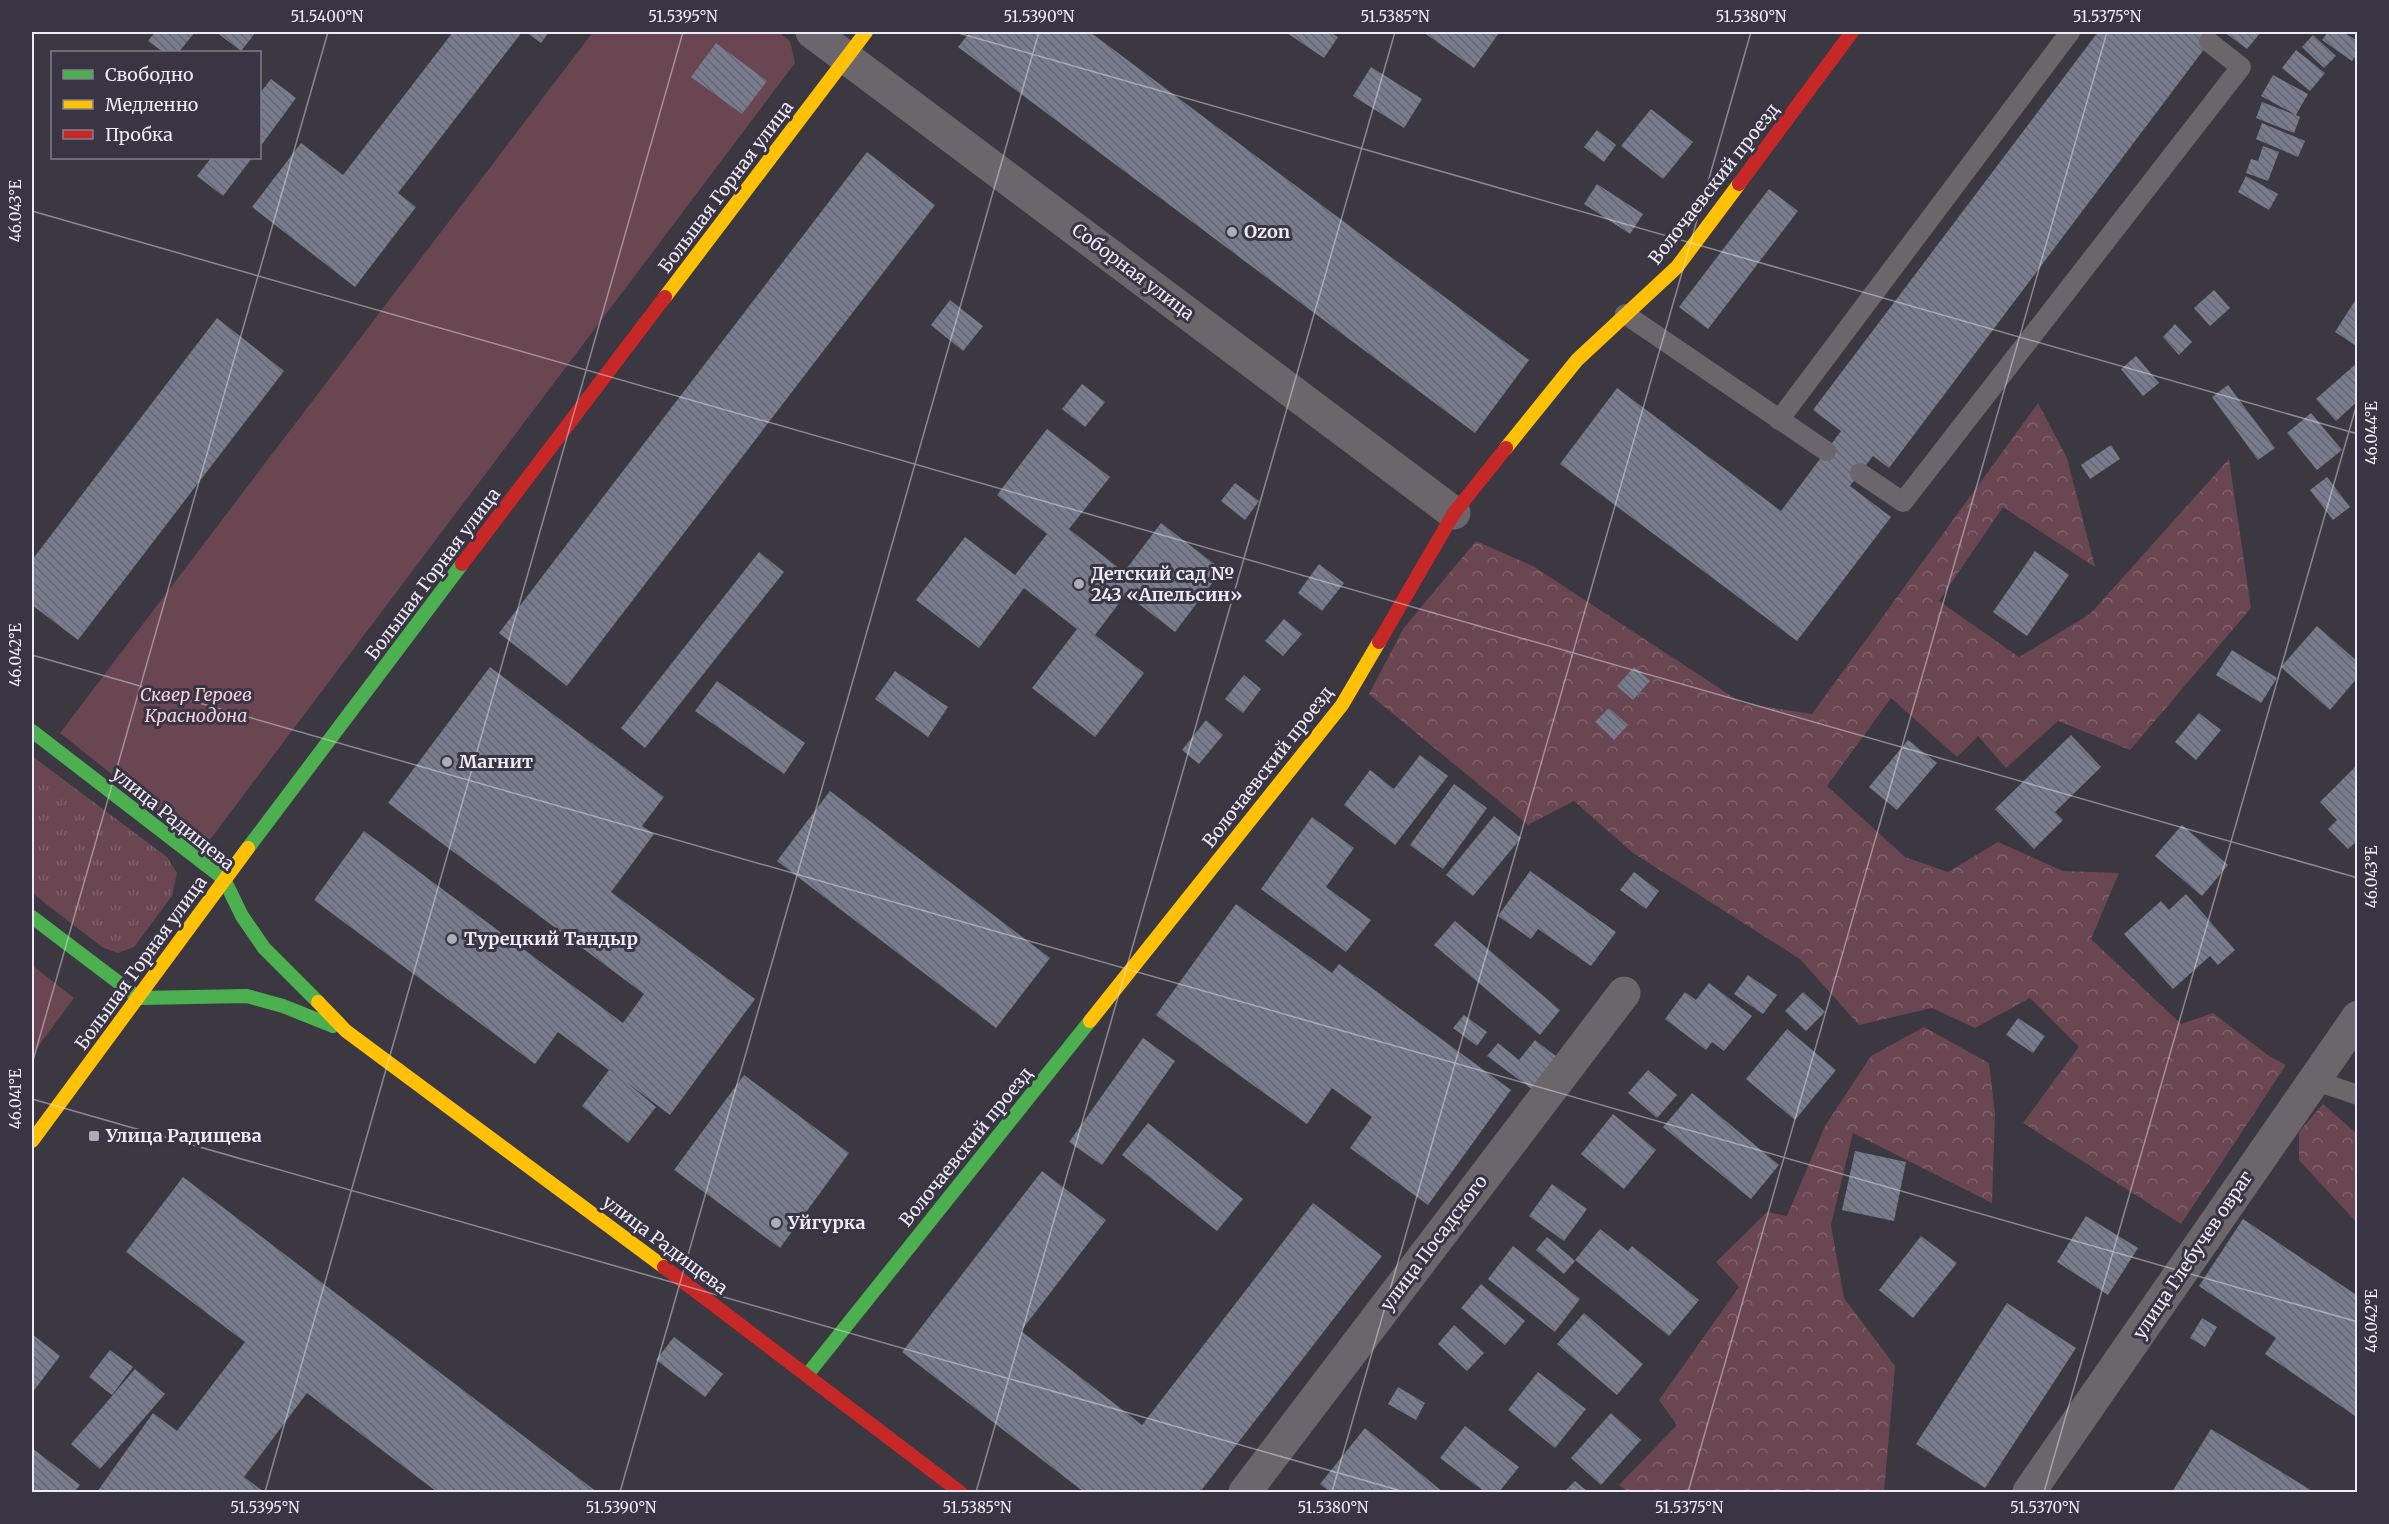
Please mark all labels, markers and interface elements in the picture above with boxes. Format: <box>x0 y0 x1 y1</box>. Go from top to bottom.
text: 51.5400°N <box>291 7 364 26</box>
text: 51.5395°N <box>648 7 718 26</box>
text: 51.5390°N <box>1004 7 1075 26</box>
text: 51.5385°N <box>1360 7 1430 26</box>
text: 51.5380°N <box>1716 7 1787 26</box>
text: 51.5375°N <box>2073 7 2142 26</box>
legend <box>51 51 261 159</box>
text: Свободно <box>105 63 193 86</box>
text: Медленно <box>105 93 198 116</box>
street label: Большая Горная улица <box>653 96 798 277</box>
street label: Волочаевский проезд <box>1643 98 1784 269</box>
text: Пробка <box>105 123 173 146</box>
text: 46.043°E <box>6 179 25 242</box>
street label: Соборная улица <box>1067 218 1199 325</box>
place label: Ozon <box>1244 220 1290 243</box>
marker: Ozon <box>1225 225 1239 239</box>
text: 46.044°E <box>2362 401 2381 465</box>
street label: Большая Горная улица <box>360 483 505 664</box>
place label: Детский сад № 243 «Апельсин» <box>1091 562 1243 606</box>
marker: Детский сад № 243 «Апельсин» <box>1072 577 1086 591</box>
text: 46.042°E <box>6 623 25 687</box>
street label: Волочаевский проезд <box>1197 681 1338 852</box>
park label: Сквер Героев Краснодона <box>140 683 252 727</box>
place label: Магнит <box>459 750 533 773</box>
marker: Магнит <box>440 755 454 769</box>
street label: улица Радищева <box>107 762 240 875</box>
text: 46.043°E <box>2362 845 2381 908</box>
street label: Большая Горная улица <box>70 871 212 1054</box>
place label: Турецкий Тандыр <box>464 927 638 950</box>
marker: Турецкий Тандыр <box>445 932 459 946</box>
street label: Волочаевский проезд <box>894 1062 1037 1231</box>
text: 46.041°E <box>6 1068 25 1129</box>
place label: Улица Радищева <box>105 1124 262 1147</box>
marker: Улица Радищева <box>87 1129 101 1143</box>
street label: улица Глебучев овраг <box>2128 1166 2258 1343</box>
street label: улица Посадского <box>1375 1170 1492 1315</box>
street label: улица Радищева <box>598 1190 733 1300</box>
place label: Уйгурка <box>787 1211 866 1234</box>
marker: Уйгурка <box>769 1216 783 1230</box>
text: 46.042°E <box>2362 1289 2381 1353</box>
text: 51.5395°N <box>230 1498 300 1517</box>
text: 51.5390°N <box>586 1498 657 1517</box>
text: 51.5385°N <box>942 1498 1012 1517</box>
text: 51.5380°N <box>1298 1498 1369 1517</box>
text: 51.5375°N <box>1655 1498 1724 1517</box>
text: 51.5370°N <box>2010 1498 2080 1517</box>

